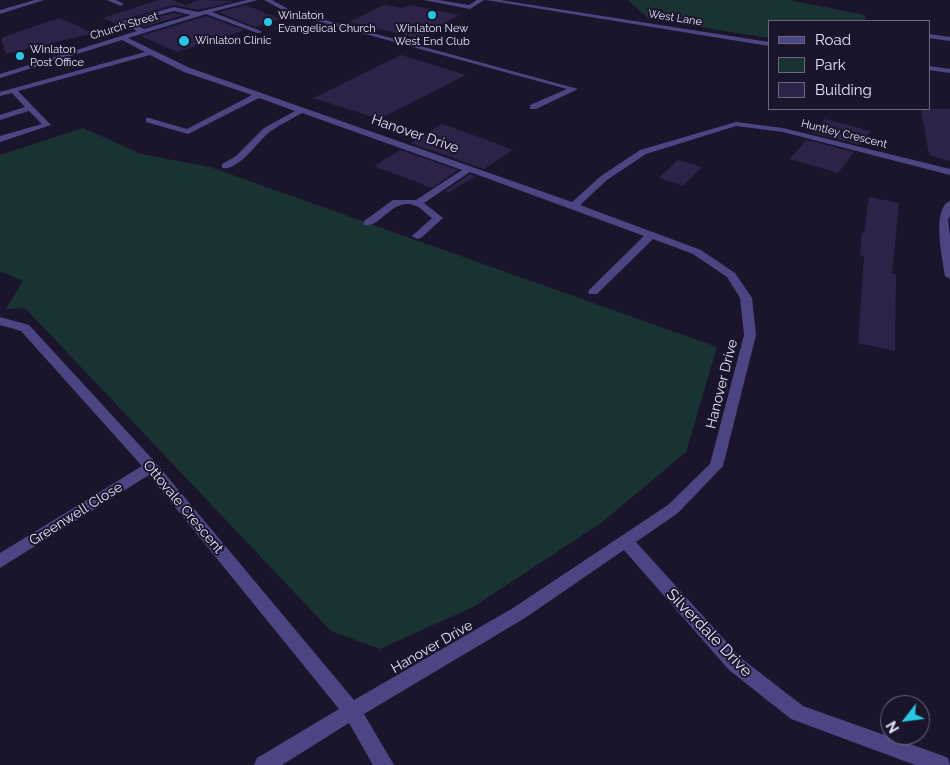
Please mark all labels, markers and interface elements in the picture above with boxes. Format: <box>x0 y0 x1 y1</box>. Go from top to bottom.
street label: West Lane <box>647 7 703 29</box>
street label: Church Street <box>89 9 159 43</box>
place label: Winlaton Evangelical Church <box>278 9 376 35</box>
marker: Winlaton New West End Club <box>426 9 438 21</box>
marker: Winlaton Evangelical Church <box>262 16 274 28</box>
legend <box>768 20 930 110</box>
place label: Winlaton New West End Club <box>394 22 470 48</box>
text: Road <box>815 31 851 49</box>
marker: Winlaton Clinic <box>177 34 191 48</box>
place label: Winlaton Clinic <box>195 34 271 48</box>
place label: Winlaton Post Office <box>30 43 84 69</box>
marker: Winlaton Post Office <box>14 50 26 62</box>
text: Park <box>815 56 846 74</box>
text: Building <box>815 81 872 99</box>
street label: Hanover Drive <box>369 111 461 157</box>
street label: Huntley Crescent <box>800 117 888 151</box>
street label: Hanover Drive <box>703 338 741 430</box>
street label: Ottovale Crescent <box>139 457 227 557</box>
street label: Greenwell Close <box>26 479 126 549</box>
street label: Silverdale Drive <box>662 585 756 681</box>
street label: Hanover Drive <box>388 617 476 677</box>
north arrow <box>880 695 930 745</box>
text: N <box>883 718 902 736</box>

